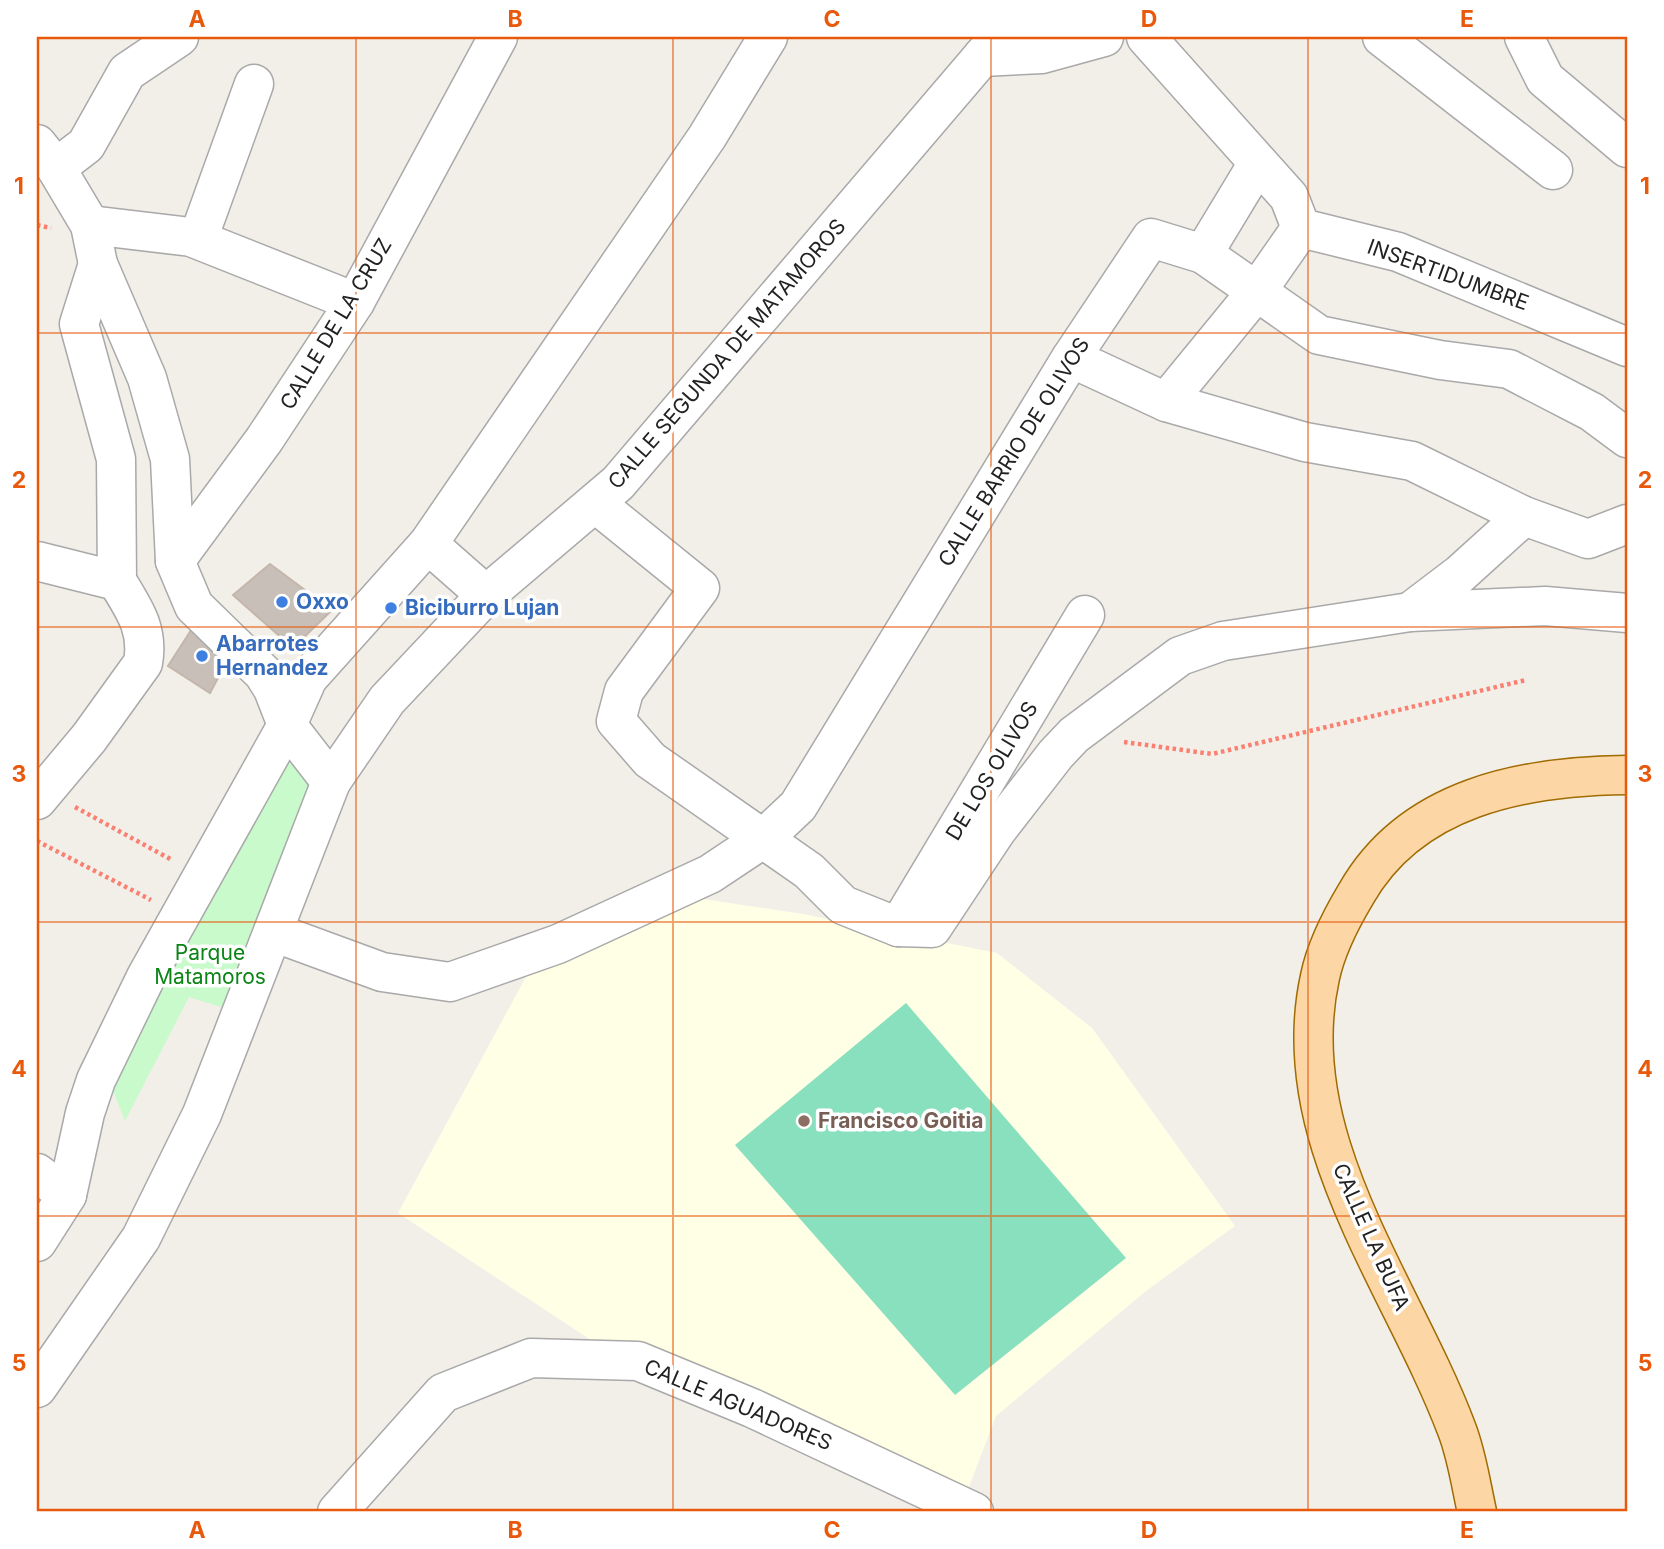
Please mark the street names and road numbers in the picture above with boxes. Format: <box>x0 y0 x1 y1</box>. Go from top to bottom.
street label: CALLE SEGUNDA DE MATAMOROS <box>603 214 851 494</box>
street label: CALLE DE LA CRUZ <box>275 234 397 414</box>
street label: INSERTIDUMBRE <box>1364 234 1532 315</box>
street label: CALLE BARRIO DE OLIVOS <box>933 333 1094 571</box>
street label: DE LOS OLIVOS <box>940 697 1043 845</box>
street label: CALLE LA BUFA <box>1328 1159 1415 1314</box>
street label: CALLE AGUADORES <box>640 1354 836 1455</box>

